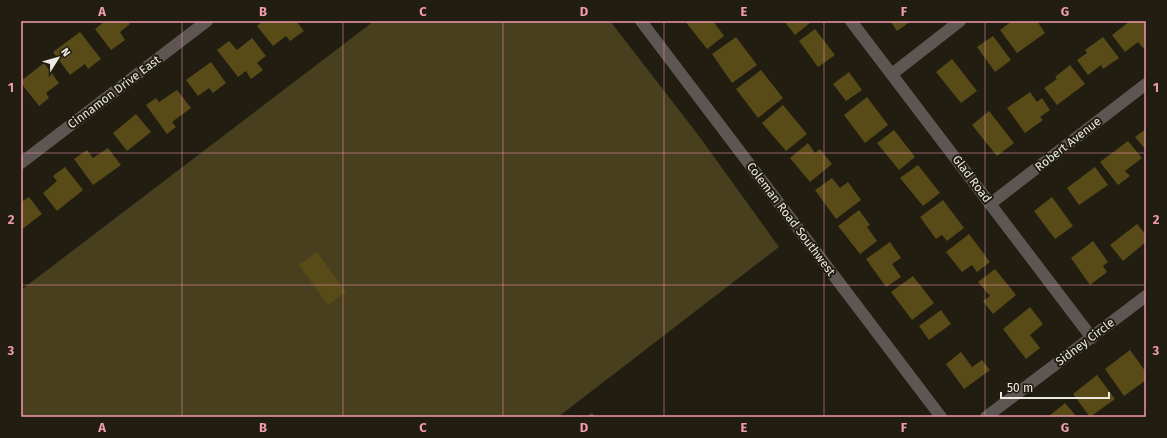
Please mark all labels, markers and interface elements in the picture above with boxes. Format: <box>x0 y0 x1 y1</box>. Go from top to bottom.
text: A <box>97 4 106 19</box>
text: B <box>259 4 267 19</box>
text: C <box>419 4 427 19</box>
text: D <box>580 4 589 19</box>
text: E <box>741 4 748 19</box>
text: F <box>901 4 908 19</box>
text: G <box>1061 4 1069 19</box>
north arrow <box>38 38 78 78</box>
text: N <box>58 45 73 59</box>
street label: Cinnamon Drive East <box>65 52 164 131</box>
text: 1 <box>8 80 14 95</box>
text: 1 <box>1153 80 1159 95</box>
street label: Robert Avenue <box>1032 114 1104 174</box>
street label: Glad Road <box>950 153 994 205</box>
street label: Coleman Road Southwest <box>744 160 839 279</box>
text: 2 <box>8 212 15 227</box>
text: 2 <box>1153 212 1160 227</box>
street label: Sidney Circle <box>1053 315 1117 369</box>
text: 3 <box>7 343 15 358</box>
text: 3 <box>1152 343 1160 358</box>
scale bar <box>1001 374 1109 400</box>
text: 50 m <box>1007 381 1033 395</box>
text: A <box>97 420 106 435</box>
text: B <box>259 420 267 435</box>
text: C <box>419 420 427 435</box>
text: D <box>580 420 589 435</box>
text: E <box>741 420 748 435</box>
text: F <box>901 420 908 435</box>
text: G <box>1061 420 1069 435</box>

